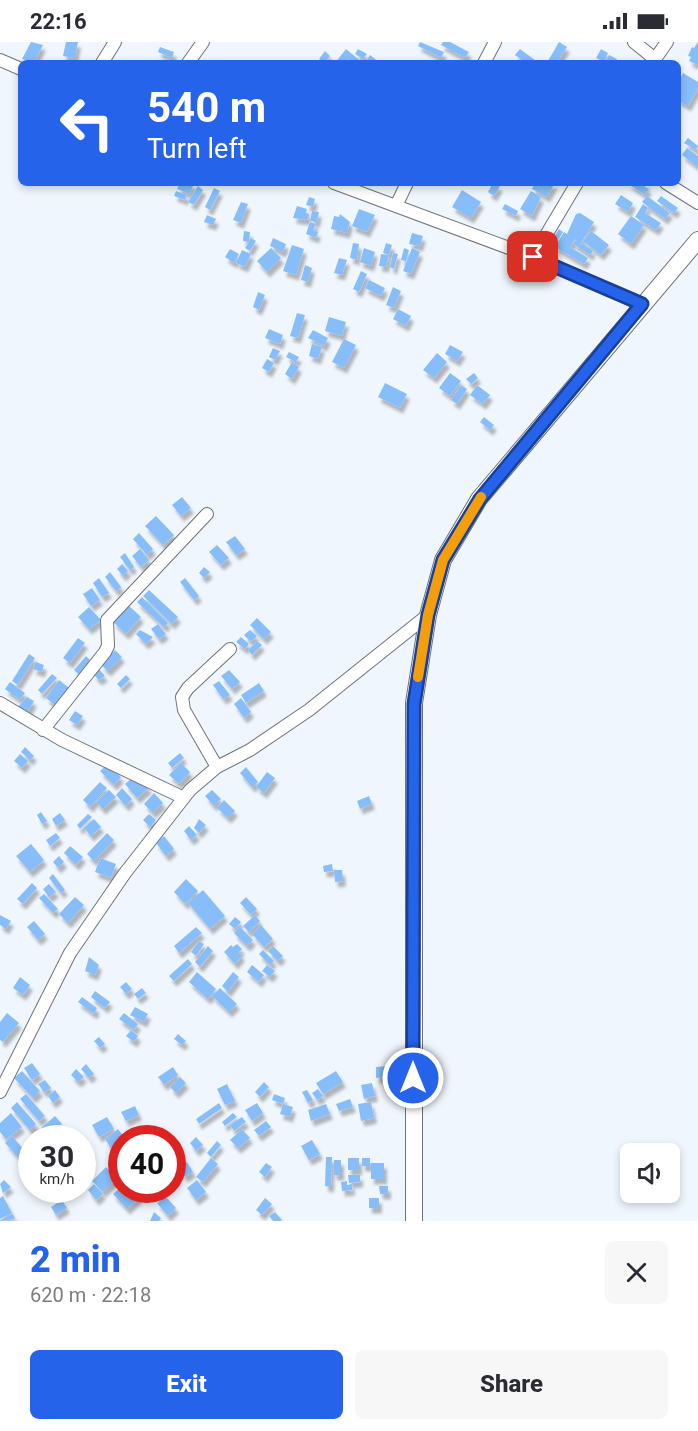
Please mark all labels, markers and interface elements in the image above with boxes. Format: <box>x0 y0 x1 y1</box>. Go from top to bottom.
text: 22:16 <box>30 9 87 34</box>
text: 540 m <box>147 83 266 132</box>
icon: left <box>48 84 126 162</box>
text: Turn left <box>147 133 247 165</box>
pin <box>507 231 558 282</box>
icon: arrive <box>516 240 549 273</box>
position arrow <box>381 1046 445 1110</box>
speed limit sign: 40 <box>108 1125 186 1203</box>
text: 30 <box>40 1139 74 1174</box>
map controls <box>620 1143 680 1203</box>
button: sound <box>620 1143 680 1203</box>
text: km/h <box>39 1170 75 1188</box>
text: 2 min <box>30 1239 121 1281</box>
button: close <box>605 1241 668 1304</box>
text: 620 m · 22:18 <box>30 1283 151 1307</box>
button: Exit <box>30 1350 343 1419</box>
button: Share <box>355 1350 668 1419</box>

